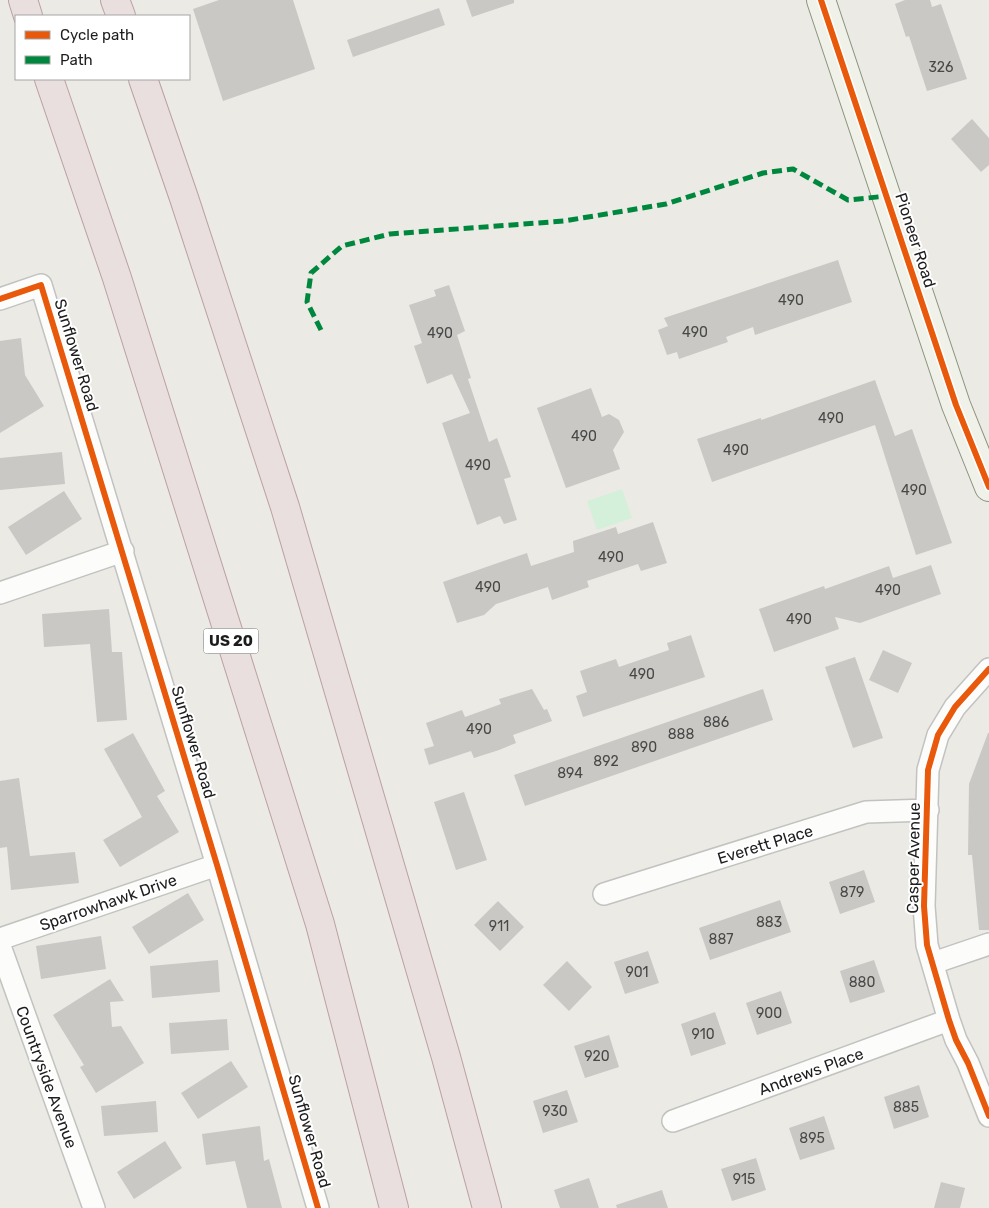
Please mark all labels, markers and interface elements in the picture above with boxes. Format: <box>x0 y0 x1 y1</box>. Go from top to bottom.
legend <box>15 15 190 80</box>
text: Cycle path <box>60 26 134 44</box>
text: Path <box>60 51 93 69</box>
house number: 326 <box>928 59 954 76</box>
street label: Pioneer Road <box>891 190 940 290</box>
house number: 490 <box>778 292 804 309</box>
street label: Sunflower Road <box>50 296 103 414</box>
house number: 490 <box>682 324 708 341</box>
house number: 490 <box>427 325 453 342</box>
house number: 490 <box>818 410 844 427</box>
house number: 490 <box>571 428 597 445</box>
house number: 490 <box>723 442 749 459</box>
house number: 490 <box>465 457 491 474</box>
house number: 490 <box>901 482 927 499</box>
house number: 490 <box>598 549 624 566</box>
house number: 490 <box>475 579 501 596</box>
house number: 490 <box>875 582 901 599</box>
house number: 490 <box>786 611 812 628</box>
road number: US 20 <box>204 628 258 654</box>
house number: 490 <box>629 666 655 683</box>
street label: Sunflower Road <box>167 683 220 801</box>
house number: 886 <box>703 714 729 731</box>
house number: 490 <box>466 721 492 738</box>
house number: 888 <box>668 726 694 743</box>
house number: 890 <box>631 739 657 756</box>
house number: 892 <box>593 753 619 770</box>
house number: 894 <box>557 765 583 782</box>
street label: Casper Avenue <box>903 802 924 914</box>
street label: Everett Place <box>715 821 815 868</box>
street label: Sparrowhawk Drive <box>37 870 179 935</box>
house number: 879 <box>840 884 864 901</box>
house number: 883 <box>756 914 782 931</box>
house number: 911 <box>489 918 509 935</box>
house number: 887 <box>709 931 734 948</box>
house number: 901 <box>625 964 649 981</box>
house number: 880 <box>849 974 875 991</box>
street label: Countryside Avenue <box>12 1003 81 1151</box>
house number: 900 <box>756 1005 782 1022</box>
house number: 910 <box>691 1026 715 1043</box>
street label: Andrews Place <box>756 1044 866 1099</box>
house number: 920 <box>584 1048 610 1065</box>
street label: Sunflower Road <box>284 1072 335 1190</box>
house number: 885 <box>893 1099 919 1116</box>
house number: 930 <box>542 1103 568 1120</box>
house number: 895 <box>799 1130 825 1147</box>
house number: 915 <box>733 1171 755 1188</box>

